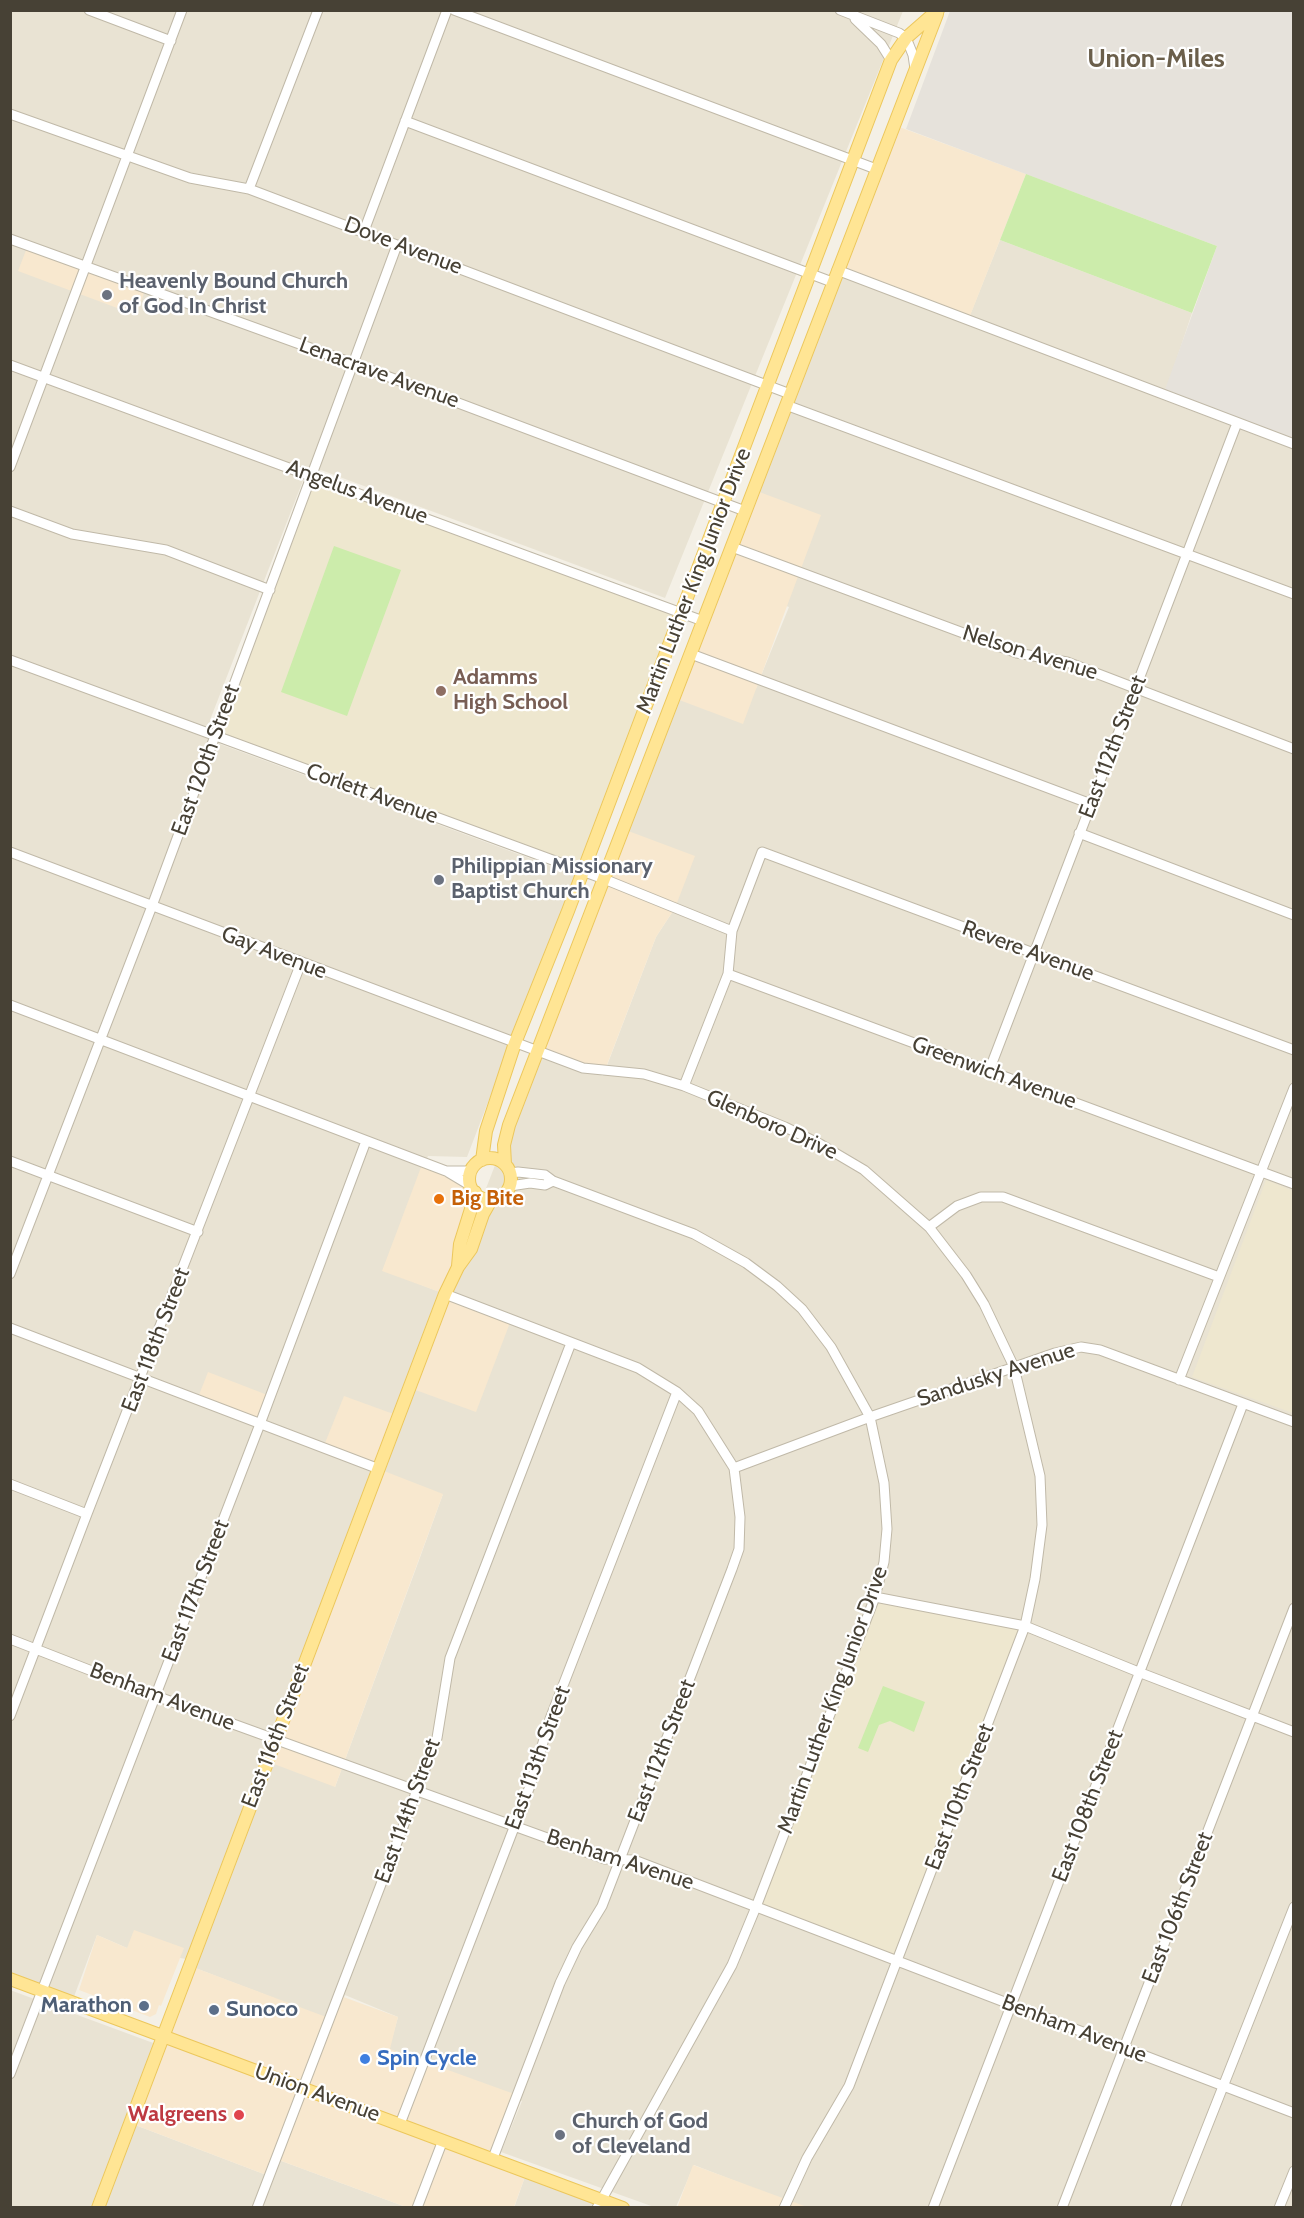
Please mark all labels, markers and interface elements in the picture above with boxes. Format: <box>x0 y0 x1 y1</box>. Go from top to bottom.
district label: Union-Miles <box>1087 43 1225 75</box>
street label: Dove Avenue <box>340 211 466 281</box>
place label: Heavenly Bound Church of God In Christ <box>119 269 348 320</box>
marker: Heavenly Bound Church of God In Christ <box>100 288 114 302</box>
street label: Lenacrave Avenue <box>295 332 463 414</box>
street label: Martin Luther King Junior Drive <box>631 444 757 718</box>
street label: Angelus Avenue <box>283 454 431 530</box>
street label: Nelson Avenue <box>959 620 1101 686</box>
place label: Adamms High School <box>453 665 568 716</box>
street label: East 112th Street <box>1074 672 1152 822</box>
street label: East 120th Street <box>166 681 246 839</box>
marker: Adamms High School <box>434 684 448 698</box>
street label: Corlett Avenue <box>303 758 441 830</box>
place label: Philippian Missionary Baptist Church <box>451 854 653 906</box>
marker: Philippian Missionary Baptist Church <box>432 873 446 887</box>
street label: Revere Avenue <box>958 915 1098 987</box>
street label: Gay Avenue <box>218 921 330 985</box>
street label: Greenwich Avenue <box>908 1031 1080 1115</box>
street label: Glenboro Drive <box>702 1084 842 1166</box>
place label: Big Bite <box>451 1186 524 1212</box>
marker: Big Bite <box>432 1192 446 1206</box>
street label: East 118th Street <box>116 1264 196 1416</box>
street label: Sandusky Avenue <box>914 1337 1078 1413</box>
street label: East 117th Street <box>157 1516 235 1666</box>
street label: Martin Luther King Junior Drive <box>772 1563 894 1837</box>
street label: Benham Avenue <box>86 1657 238 1737</box>
street label: East 116th Street <box>236 1660 316 1812</box>
street label: East 112th Street <box>623 1676 701 1826</box>
street label: East 113th Street <box>500 1682 576 1834</box>
street label: East 110th Street <box>920 1720 1000 1874</box>
street label: East 108th Street <box>1047 1726 1129 1886</box>
street label: East 114th Street <box>370 1735 446 1887</box>
street label: Benham Avenue <box>543 1824 697 1896</box>
street label: East 106th Street <box>1137 1829 1219 1987</box>
street label: Benham Avenue <box>998 1989 1150 2069</box>
place label: Marathon <box>41 1993 132 2019</box>
place label: Sunoco <box>226 1997 298 2023</box>
marker: Marathon <box>137 1999 151 2013</box>
marker: Sunoco <box>207 2003 221 2017</box>
place label: Spin Cycle <box>377 2046 477 2072</box>
marker: Spin Cycle <box>358 2052 372 2066</box>
street label: Union Avenue <box>251 2058 383 2128</box>
place label: Walgreens <box>128 2102 227 2128</box>
marker: Walgreens <box>232 2108 246 2122</box>
place label: Church of God of Cleveland <box>572 2109 708 2160</box>
marker: Church of God of Cleveland <box>553 2128 567 2142</box>

